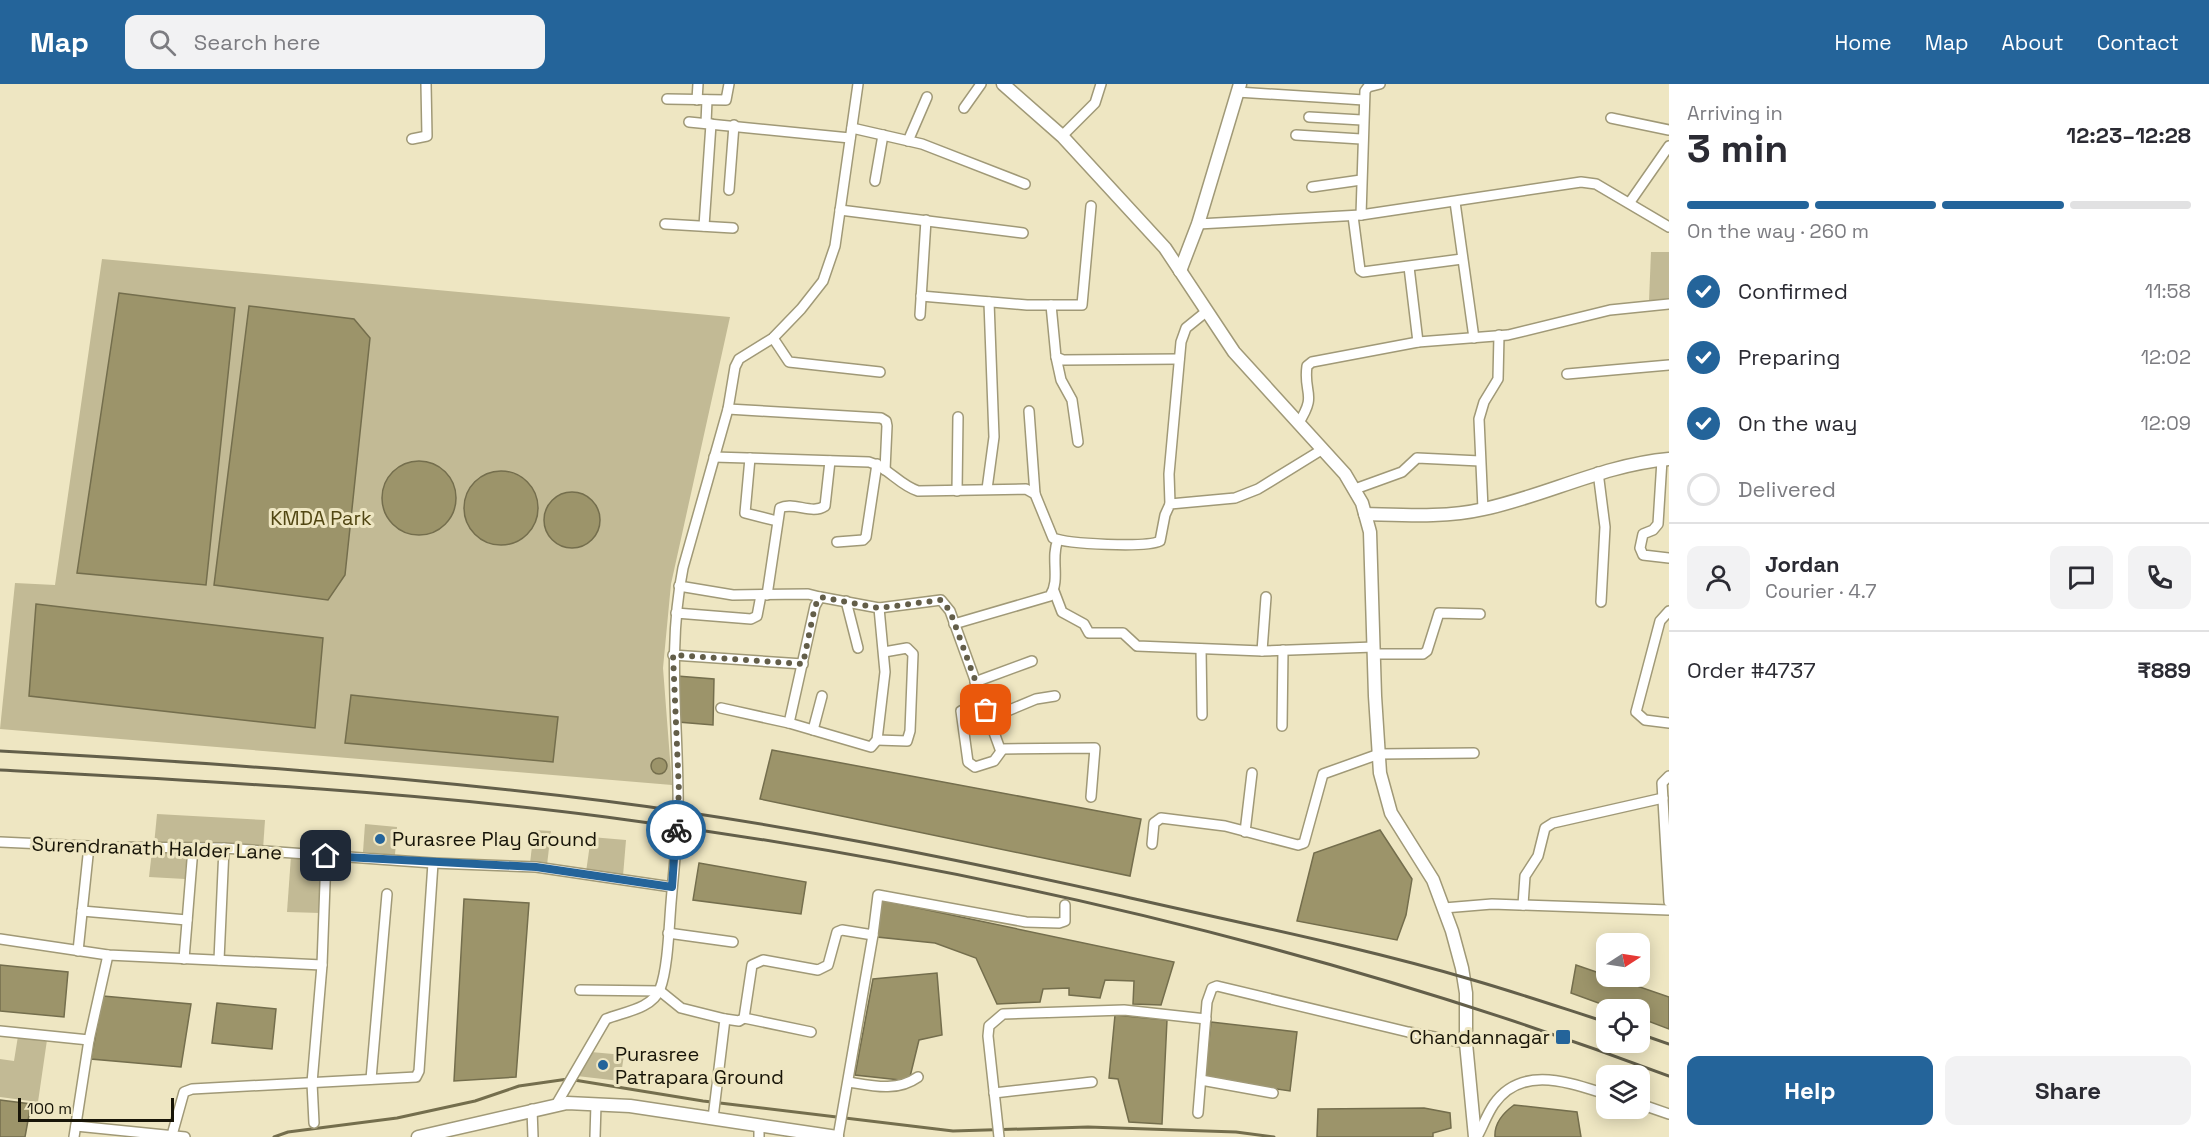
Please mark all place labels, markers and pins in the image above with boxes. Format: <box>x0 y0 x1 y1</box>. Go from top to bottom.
pin <box>960 684 1011 735</box>
place label: Purasree Play Ground <box>392 826 597 852</box>
pin <box>300 830 351 881</box>
marker: Purasree Play Ground <box>373 832 387 846</box>
place label: Chandannagar <box>1409 1024 1550 1050</box>
marker: Chandannagar <box>1554 1028 1572 1046</box>
place label: Purasree Patrapara Ground <box>615 1041 784 1090</box>
marker: Purasree Patrapara Ground <box>596 1058 610 1072</box>

